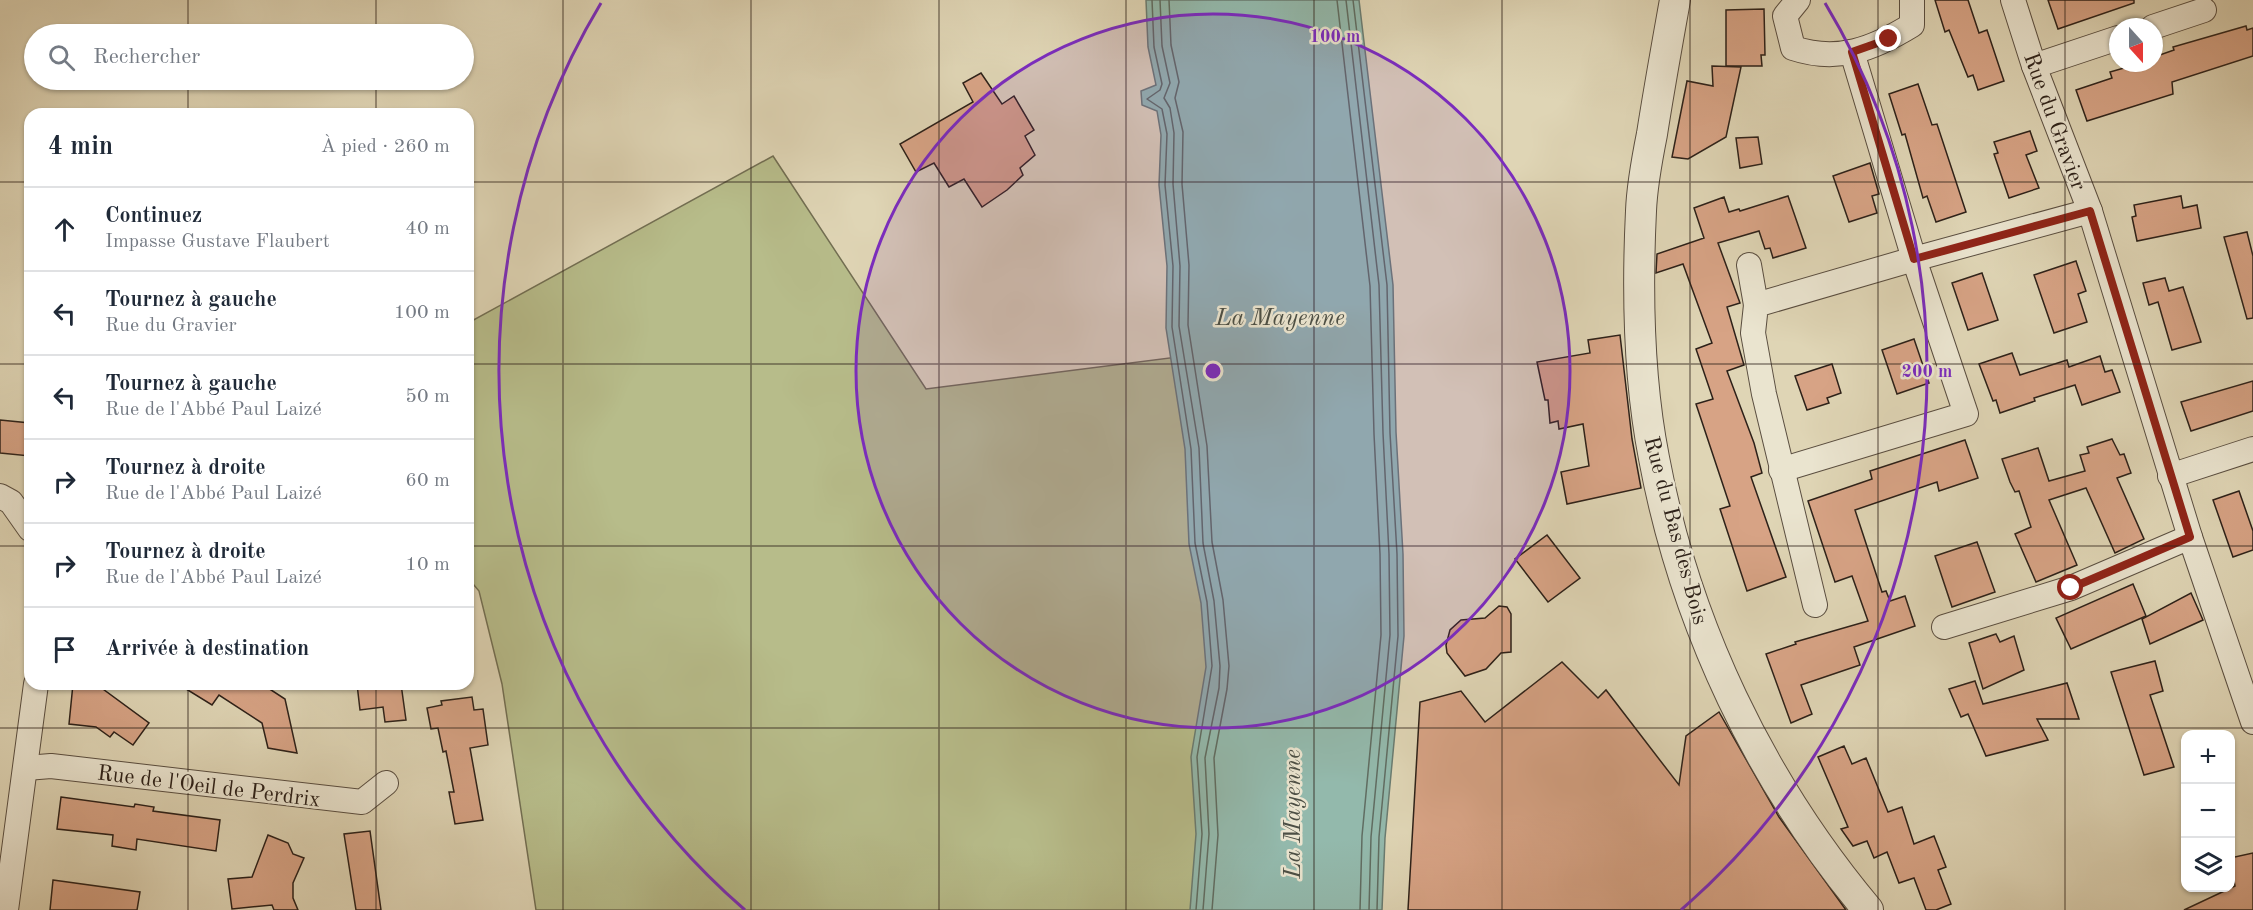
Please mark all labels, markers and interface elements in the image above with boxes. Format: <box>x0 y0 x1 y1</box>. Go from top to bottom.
north arrow <box>2109 18 2163 72</box>
search box <box>24 24 474 90</box>
route end <box>1875 25 1901 51</box>
text: 100 m <box>1310 28 1360 46</box>
icon: search <box>45 41 78 74</box>
text: Rechercher <box>93 46 200 68</box>
street label: Rue du Gravier <box>2019 50 2089 194</box>
text: 4 min <box>48 134 113 160</box>
text: À pied · 260 m <box>321 137 450 157</box>
text: Continuez <box>105 205 202 227</box>
icon: ahead <box>48 213 81 246</box>
text: 40 m <box>405 219 450 239</box>
text: Impasse Gustave Flaubert <box>105 232 330 252</box>
text: Tournez à gauche <box>105 289 277 311</box>
icon: left <box>48 297 81 330</box>
text: 100 m <box>394 303 450 323</box>
water label: La Mayenne <box>1214 307 1345 331</box>
text: Rue du Gravier <box>105 316 237 336</box>
centre of rings <box>1203 361 1223 381</box>
text: 200 m <box>1902 363 1952 381</box>
text: Tournez à gauche <box>105 373 277 395</box>
icon: left <box>48 381 81 414</box>
text: 50 m <box>405 387 450 407</box>
text: Rue de l'Abbé Paul Laizé <box>105 400 322 420</box>
street label: Rue du Bas des Bois <box>1639 434 1711 627</box>
text: Tournez à droite <box>105 457 266 479</box>
icon: right <box>48 465 81 498</box>
text: 60 m <box>405 471 450 491</box>
text: Rue de l'Abbé Paul Laizé <box>105 484 322 504</box>
text: Tournez à droite <box>105 541 266 563</box>
icon: right <box>48 549 81 582</box>
text: 10 m <box>405 555 450 575</box>
text: Rue de l'Abbé Paul Laizé <box>105 568 322 588</box>
route start <box>2057 574 2083 600</box>
icon: arrive <box>48 633 81 666</box>
text: Arrivée à destination <box>105 638 309 660</box>
map controls <box>2181 730 2235 892</box>
button: + <box>2181 730 2235 784</box>
water label: La Mayenne <box>1282 749 1306 880</box>
street label: Rue de l'Oeil de Perdrix <box>96 762 322 812</box>
button: − <box>2181 784 2235 838</box>
button: layers <box>2181 838 2235 892</box>

